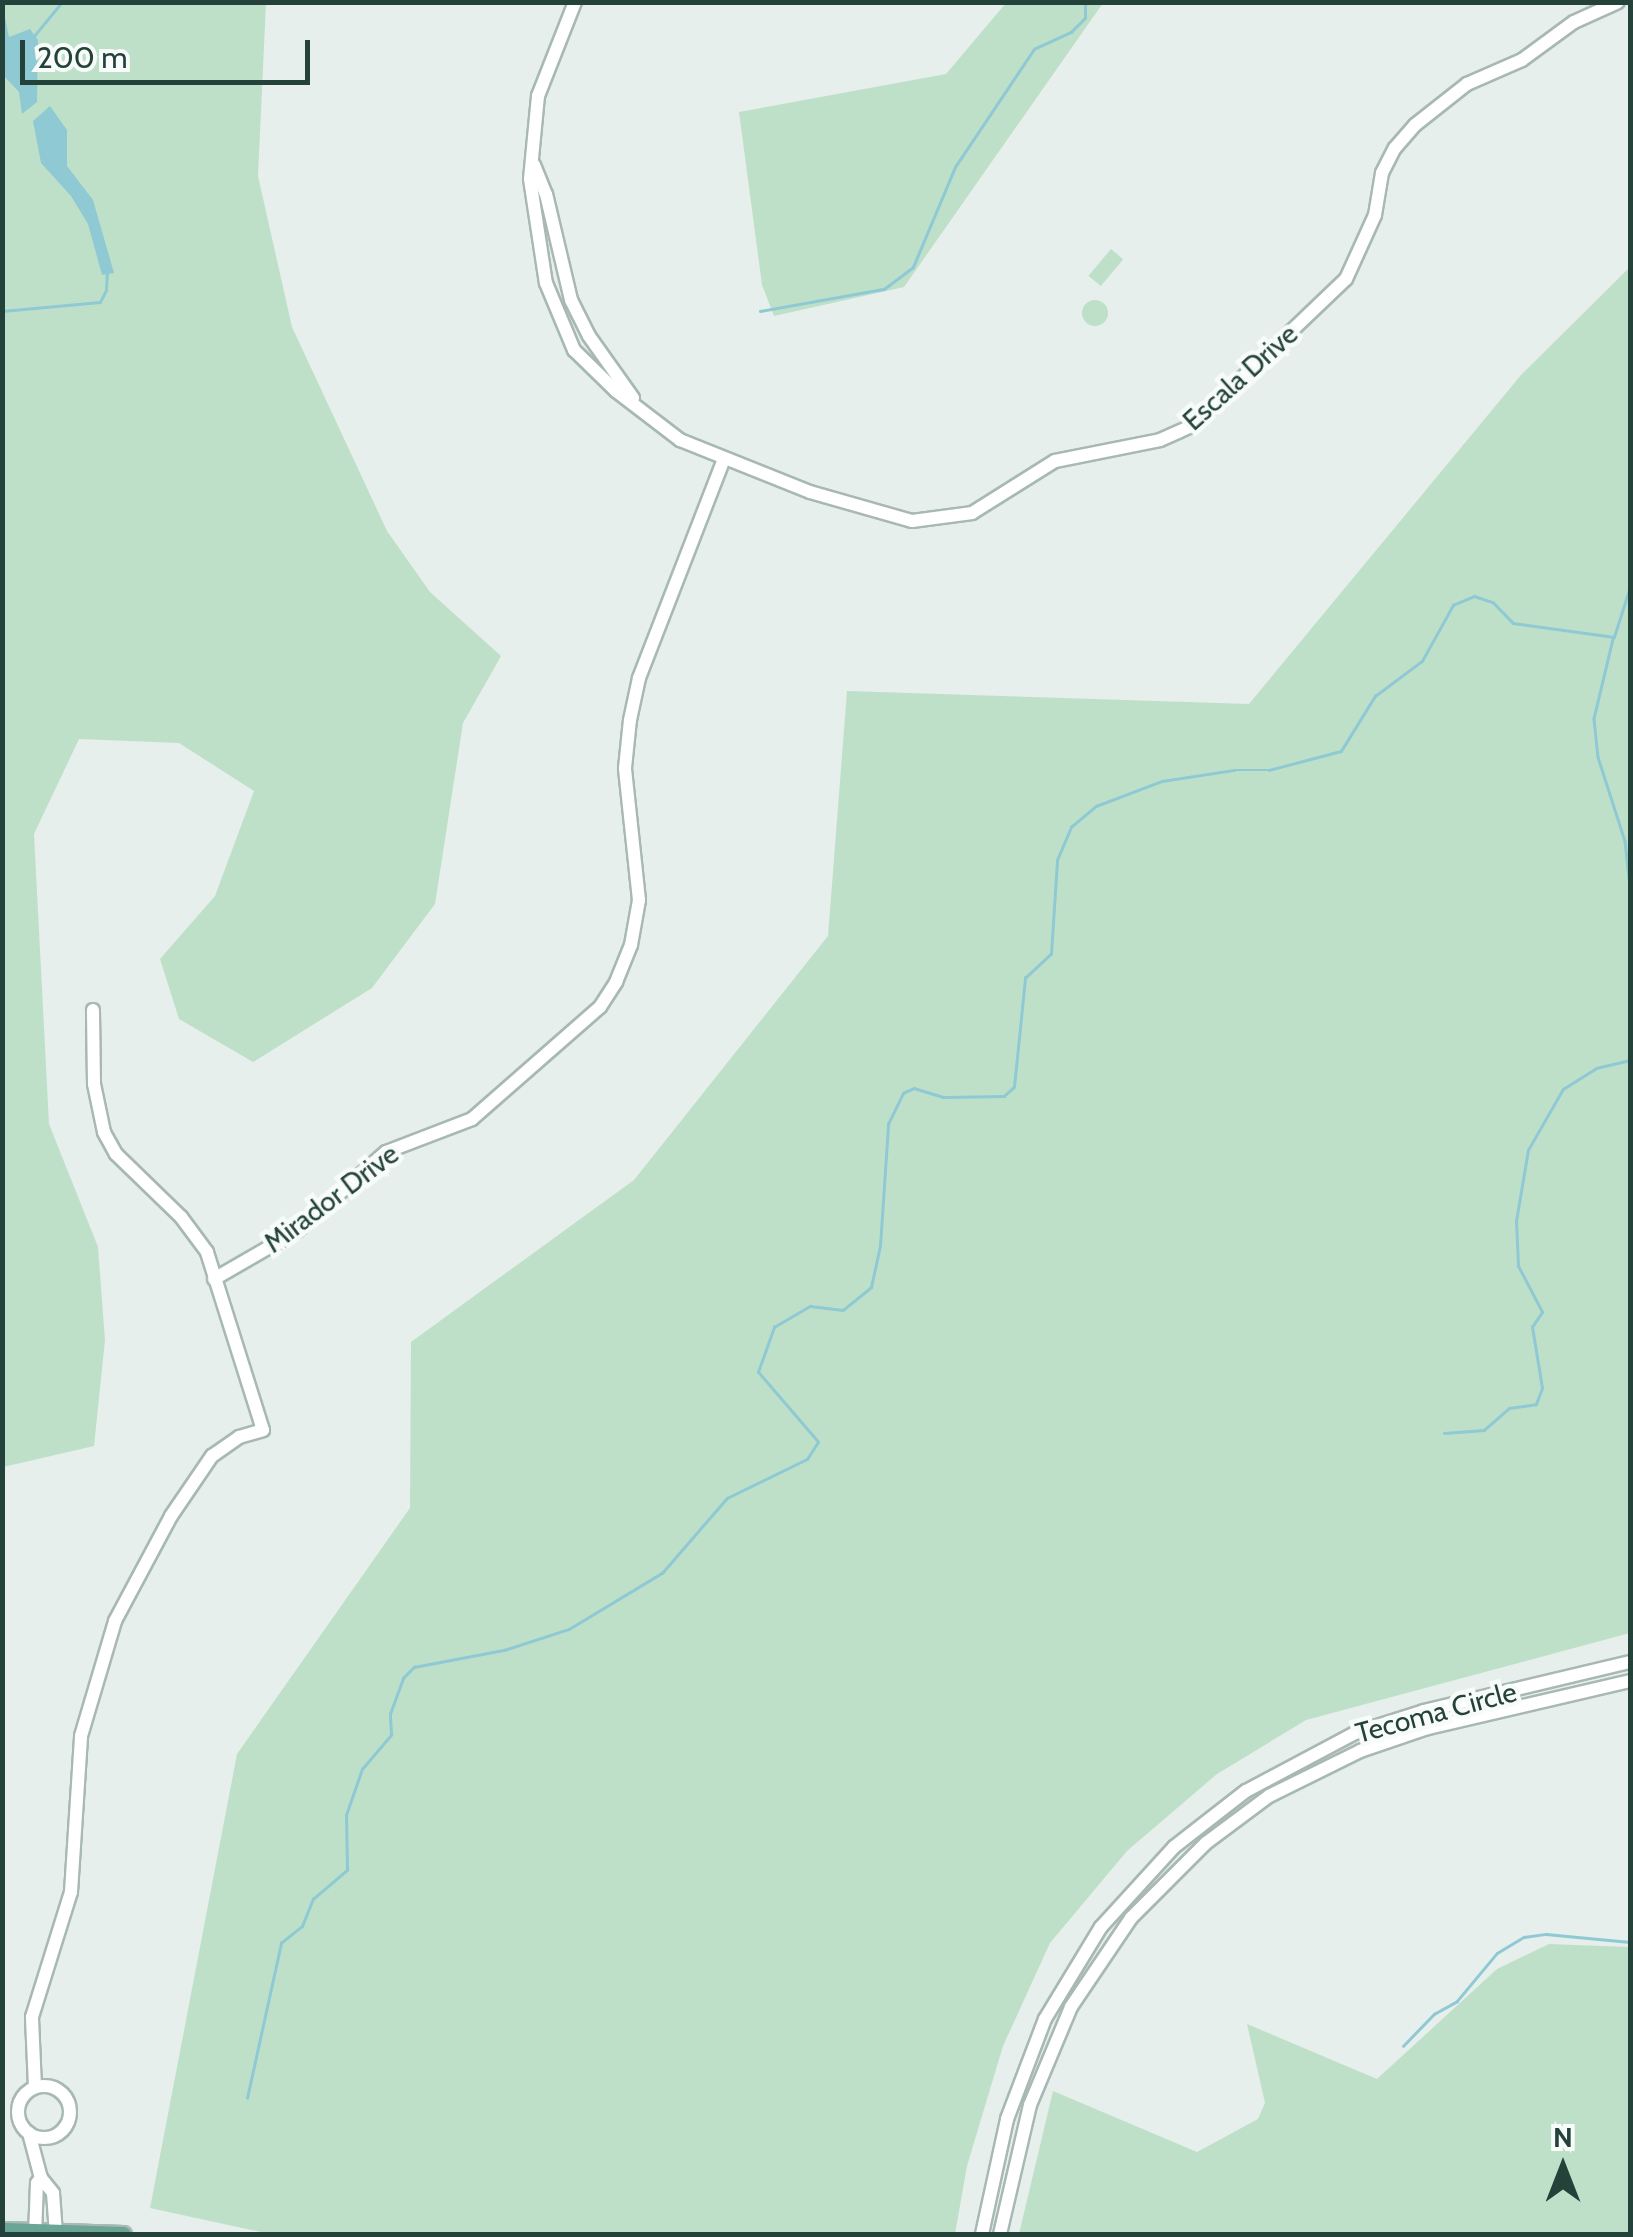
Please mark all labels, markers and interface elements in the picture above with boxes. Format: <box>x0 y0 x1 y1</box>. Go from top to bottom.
scale bar <box>25 20 315 82</box>
text: 200 m <box>37 39 128 76</box>
street label: Escala Drive <box>1176 317 1304 437</box>
street label: Mirador Drive <box>257 1137 405 1259</box>
street label: Tecoma Circle <box>1352 1674 1520 1750</box>
north arrow <box>1513 2117 1613 2217</box>
text: N <box>1553 2120 1573 2154</box>

